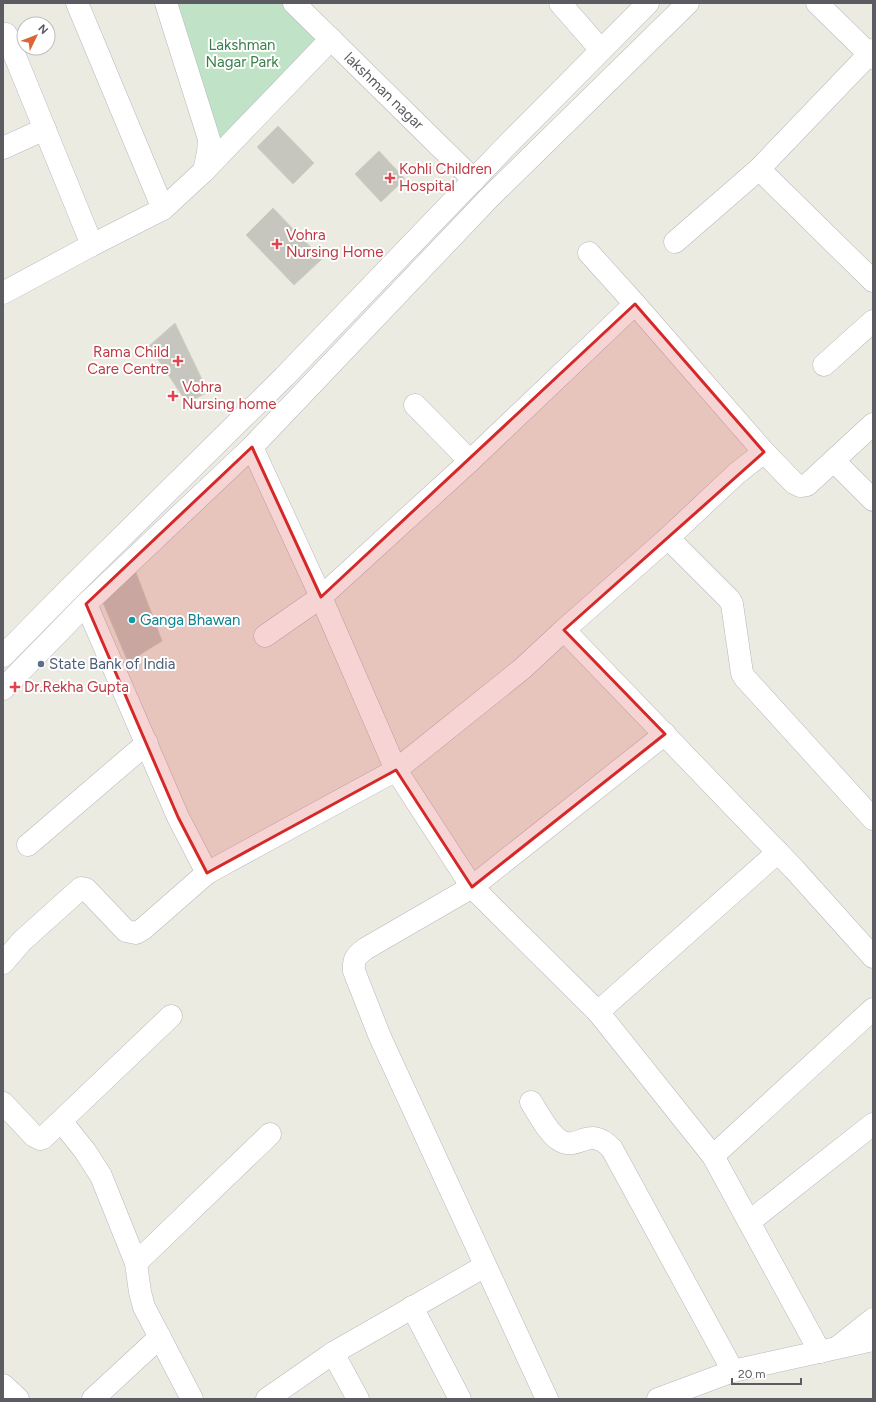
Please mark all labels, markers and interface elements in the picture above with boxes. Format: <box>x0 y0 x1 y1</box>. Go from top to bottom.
north arrow <box>16 16 56 56</box>
text: N <box>35 22 51 37</box>
park label: Lakshman Nagar Park <box>205 36 279 71</box>
street label: lakshman nagar <box>340 49 428 133</box>
place label: Kohli Children Hospital <box>399 160 492 195</box>
marker: Kohli Children Hospital <box>384 172 396 184</box>
place label: Vohra Nursing Home <box>286 226 383 261</box>
marker: Vohra Nursing Home <box>271 238 283 250</box>
place label: Rama Child Care Centre <box>87 343 169 378</box>
marker: Rama Child Care Centre <box>172 355 184 367</box>
place label: Vohra Nursing home <box>182 378 276 413</box>
marker: Vohra Nursing home <box>167 390 179 402</box>
place label: Ganga Bhawan <box>140 611 240 629</box>
marker: Ganga Bhawan <box>127 615 137 625</box>
place label: State Bank of India <box>49 655 175 673</box>
marker: State Bank of India <box>36 659 46 669</box>
place label: Dr.Rekha Gupta <box>24 678 129 696</box>
marker: Dr.Rekha Gupta <box>9 681 21 693</box>
scale bar <box>732 1360 801 1386</box>
text: 20 m <box>738 1367 766 1381</box>

